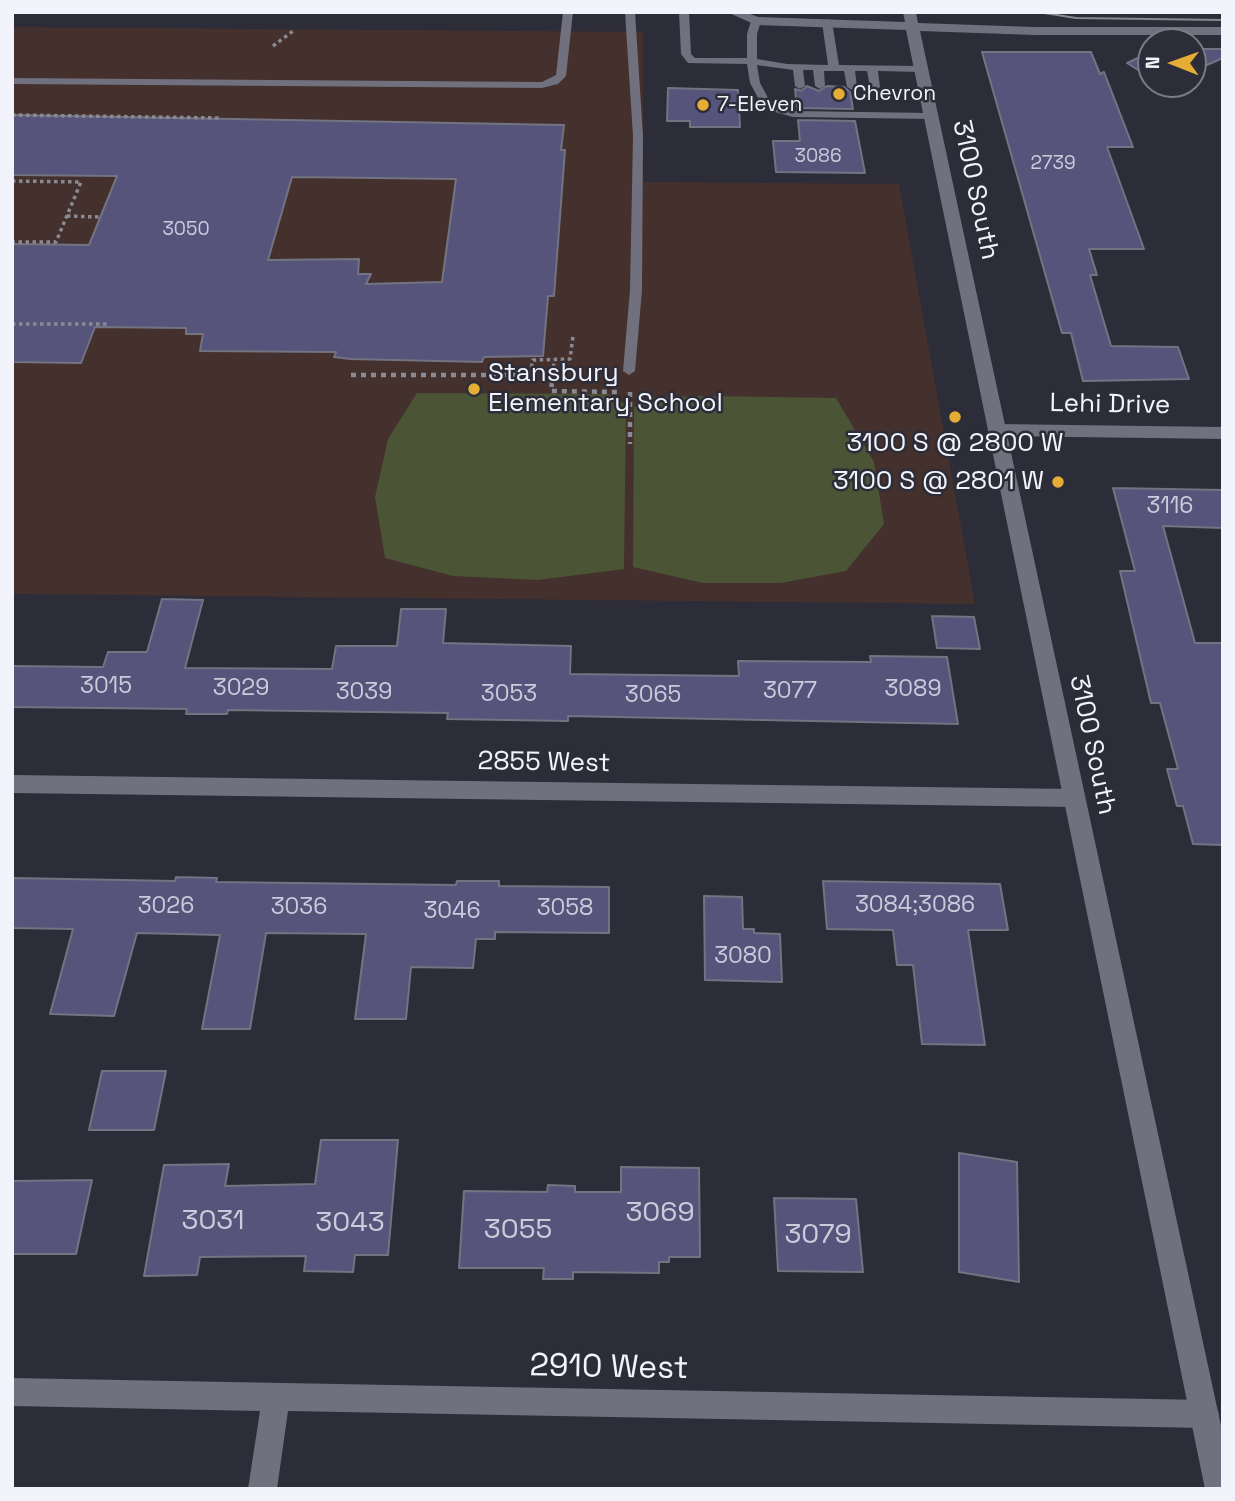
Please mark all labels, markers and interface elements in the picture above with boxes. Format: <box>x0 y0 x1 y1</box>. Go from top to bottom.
north arrow <box>1137 28 1207 98</box>
text: N <box>1140 56 1165 69</box>
place label: Chevron <box>853 81 936 107</box>
marker: Chevron <box>831 86 847 102</box>
place label: 7-Eleven <box>717 92 802 118</box>
marker: 7-Eleven <box>695 97 711 113</box>
street label: 3100 South <box>945 117 1005 263</box>
house number: 3086 <box>794 146 842 168</box>
house number: 2739 <box>1030 153 1076 175</box>
house number: 3050 <box>162 219 210 241</box>
place label: Stansbury Elementary School <box>488 358 723 420</box>
marker: Stansbury Elementary School <box>466 381 482 397</box>
street label: Lehi Drive <box>1049 388 1171 422</box>
marker: 3100 S @ 2800 W <box>947 409 963 425</box>
place label: 3100 S @ 2800 W <box>847 428 1063 460</box>
place label: 3100 S @ 2801 W <box>833 466 1044 498</box>
marker: 3100 S @ 2801 W <box>1050 474 1066 490</box>
house number: 3116 <box>1147 493 1193 521</box>
street label: 3100 South <box>1062 672 1122 818</box>
house number: 3015 <box>80 673 132 701</box>
house number: 3029 <box>213 675 269 703</box>
house number: 3089 <box>884 676 942 704</box>
house number: 3077 <box>763 678 817 706</box>
house number: 3039 <box>336 679 392 707</box>
house number: 3053 <box>481 681 537 709</box>
house number: 3065 <box>625 682 681 710</box>
street label: 2855 West <box>477 746 611 780</box>
house number: 3084;3086 <box>855 892 975 920</box>
house number: 3026 <box>138 893 194 921</box>
house number: 3036 <box>271 894 327 922</box>
house number: 3058 <box>537 895 593 923</box>
house number: 3046 <box>423 898 481 926</box>
house number: 3080 <box>714 943 772 971</box>
house number: 3069 <box>625 1196 695 1230</box>
house number: 3031 <box>181 1204 245 1238</box>
house number: 3043 <box>315 1206 385 1240</box>
house number: 3055 <box>484 1213 552 1247</box>
house number: 3079 <box>784 1218 852 1252</box>
street label: 2910 West <box>529 1347 689 1389</box>

